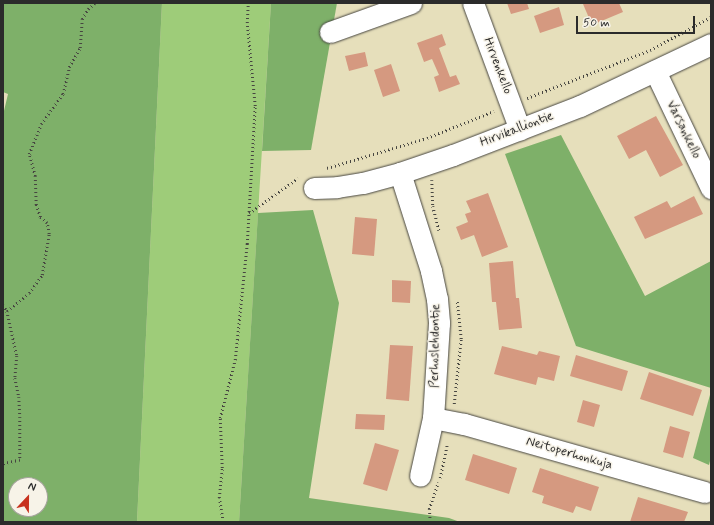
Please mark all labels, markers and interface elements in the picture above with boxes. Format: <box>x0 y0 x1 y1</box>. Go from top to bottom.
scale bar <box>578 8 697 34</box>
text: 50 m <box>583 15 610 31</box>
street label: Hirvenkello <box>479 35 515 97</box>
street label: Varsankello <box>662 98 704 162</box>
street label: Hirvikalliontie <box>478 109 556 151</box>
street label: Perhoslehdontie <box>427 304 445 388</box>
street label: Neitoperhonkuja <box>524 434 614 474</box>
north arrow <box>8 477 48 517</box>
text: N <box>26 479 38 495</box>

